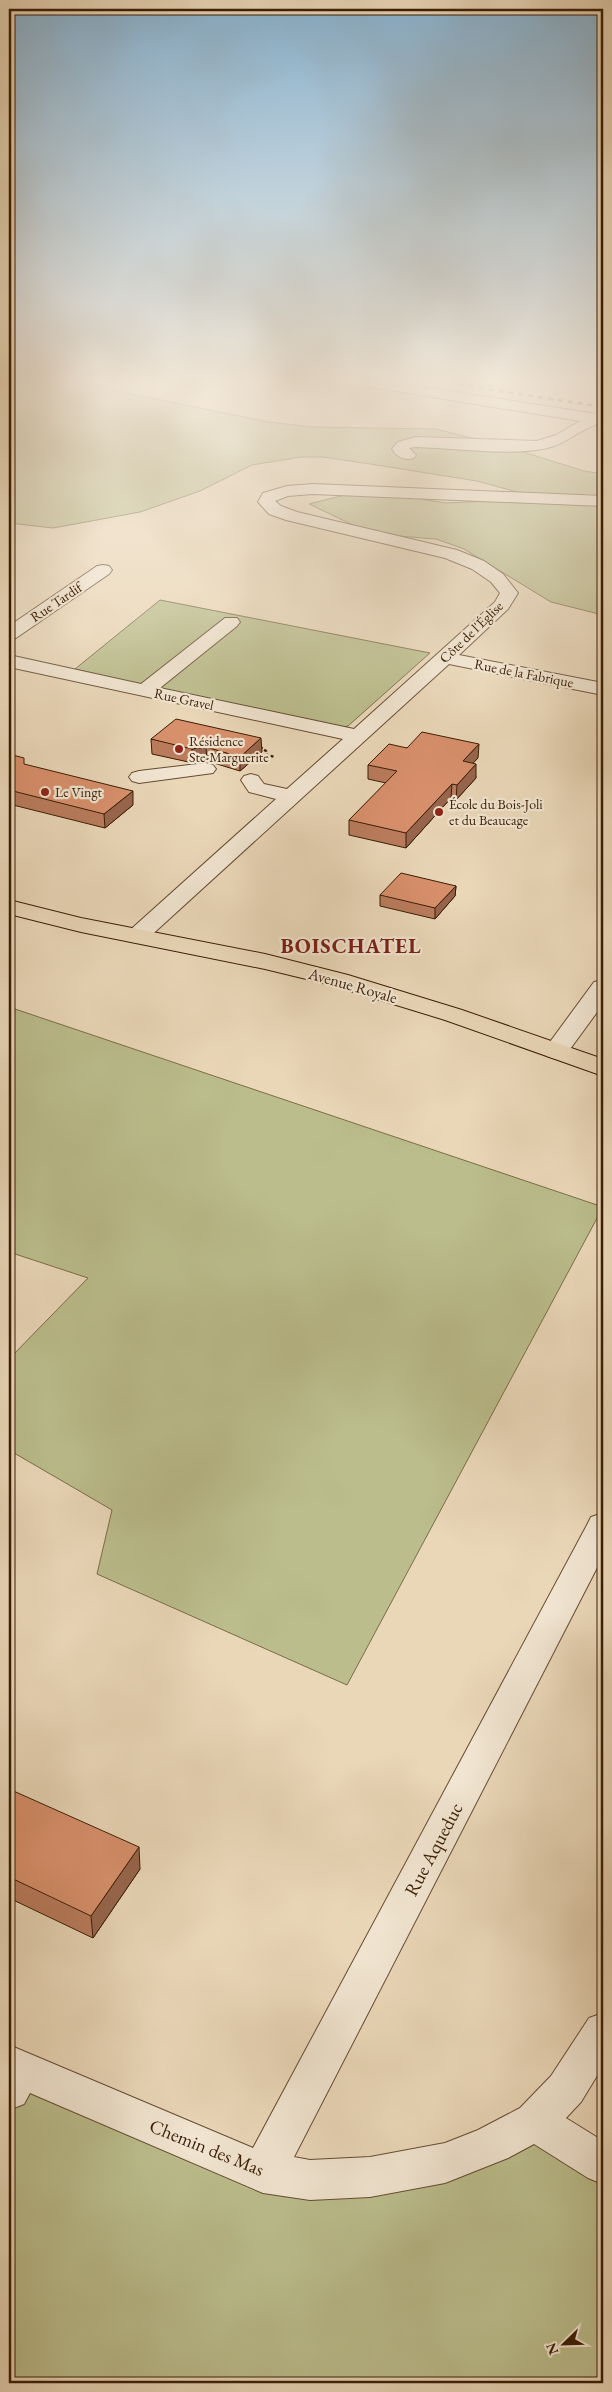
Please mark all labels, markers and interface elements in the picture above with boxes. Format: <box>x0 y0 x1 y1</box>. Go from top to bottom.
street label: Rue Tardif <box>27 577 87 626</box>
street label: Côte de l'Église <box>435 597 507 667</box>
street label: Rue de la Fabrique <box>473 655 576 692</box>
street label: Rue Gravel <box>153 684 216 714</box>
place label: Résidence Ste-Marguerite <box>189 732 269 766</box>
marker: Résidence Ste-Marguerite <box>173 743 185 755</box>
place label: Le Vingt <box>55 783 102 801</box>
marker: Le Vingt <box>39 786 51 798</box>
place label: École du Bois-Joli et du Beaucage <box>449 795 543 829</box>
marker: École du Bois-Joli et du Beaucage <box>433 806 445 818</box>
district label: BOISCHATEL <box>281 932 421 959</box>
street label: Avenue Royale <box>305 963 400 1008</box>
street label: Rue Aqueduc <box>398 1798 469 1900</box>
street label: Chemin des Mas <box>146 2113 268 2182</box>
north arrow <box>540 2320 590 2370</box>
text: N <box>541 2340 563 2358</box>

